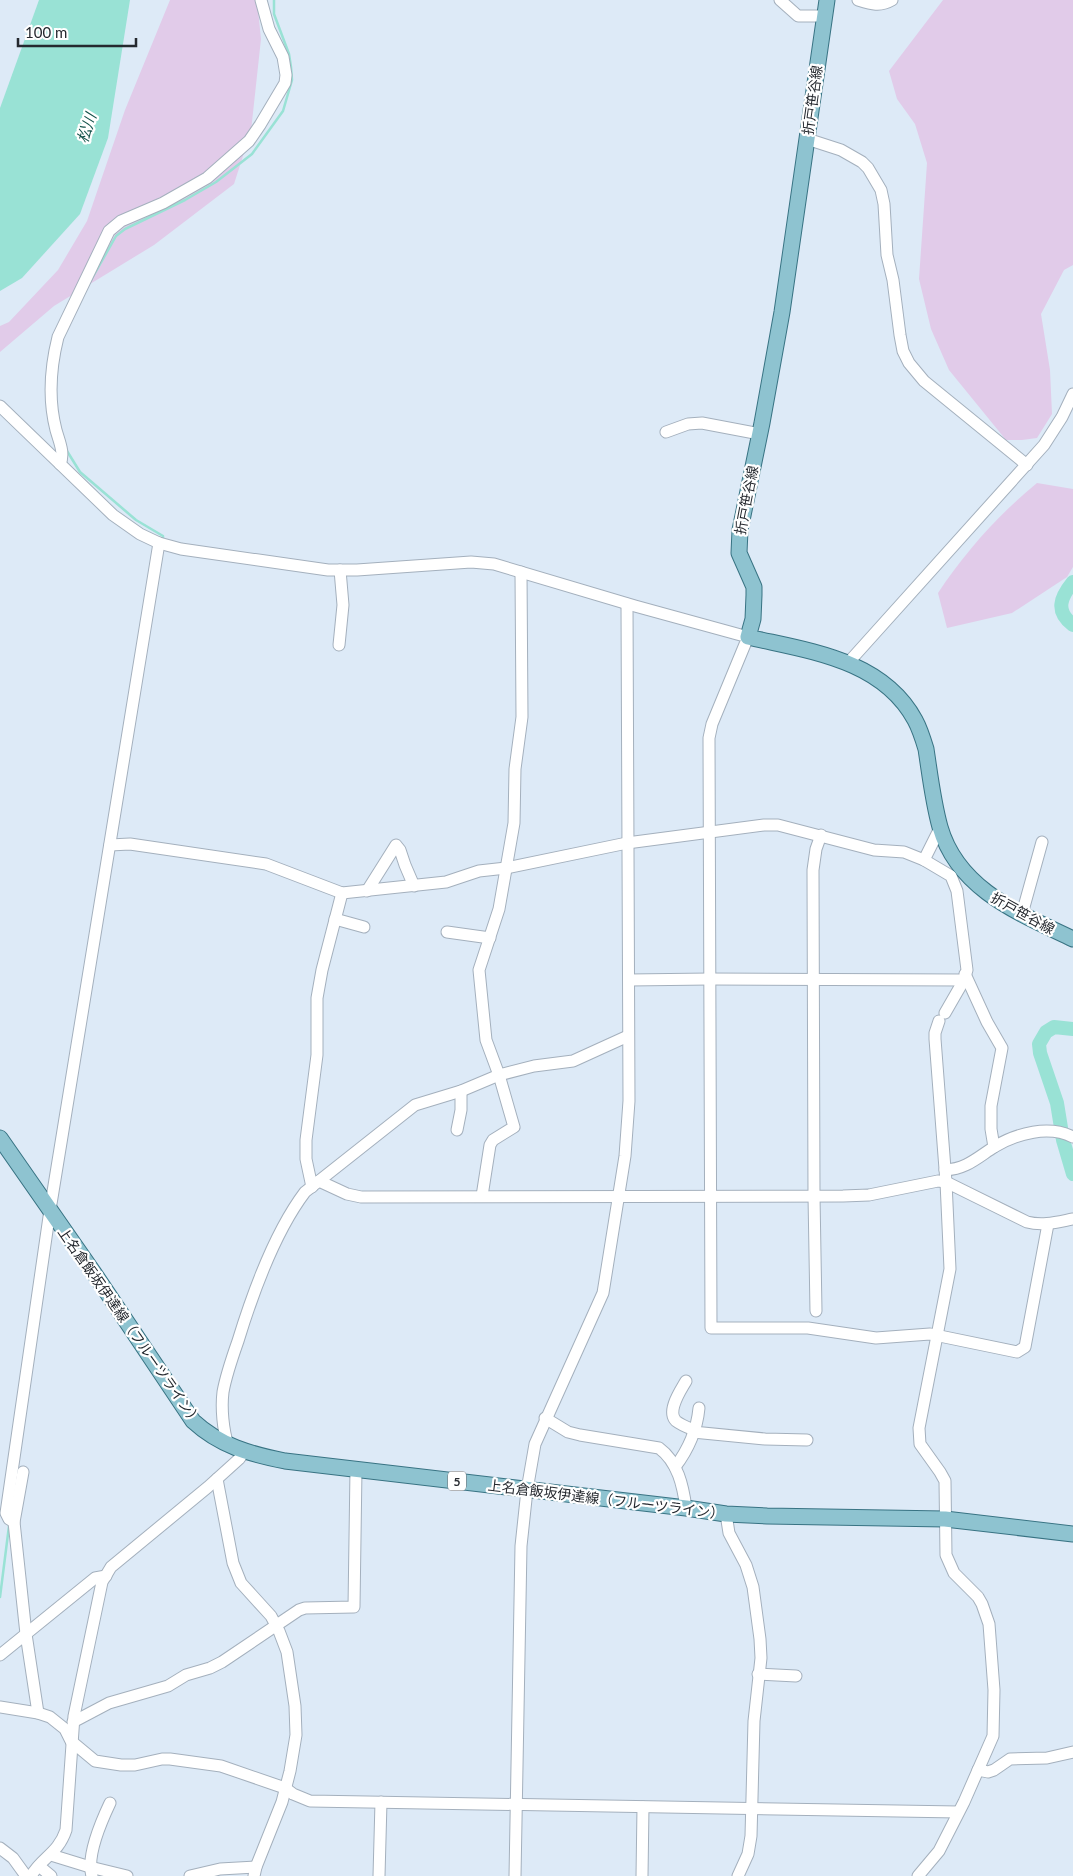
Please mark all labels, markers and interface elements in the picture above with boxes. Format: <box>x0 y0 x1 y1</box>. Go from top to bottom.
scale bar <box>18 15 135 47</box>
text: 100 m <box>25 23 67 41</box>
street label: 折戸笹谷線 <box>799 64 825 136</box>
water label: 松川 <box>73 109 100 145</box>
street label: 折戸笹谷線 <box>731 464 761 536</box>
street label: 折戸笹谷線 <box>988 889 1058 937</box>
street label: 上名倉飯坂伊達線（フルーツライン） <box>55 1224 205 1428</box>
road number: 5 <box>448 1472 466 1490</box>
street label: 上名倉飯坂伊達線（フルーツライン） <box>487 1476 725 1522</box>

